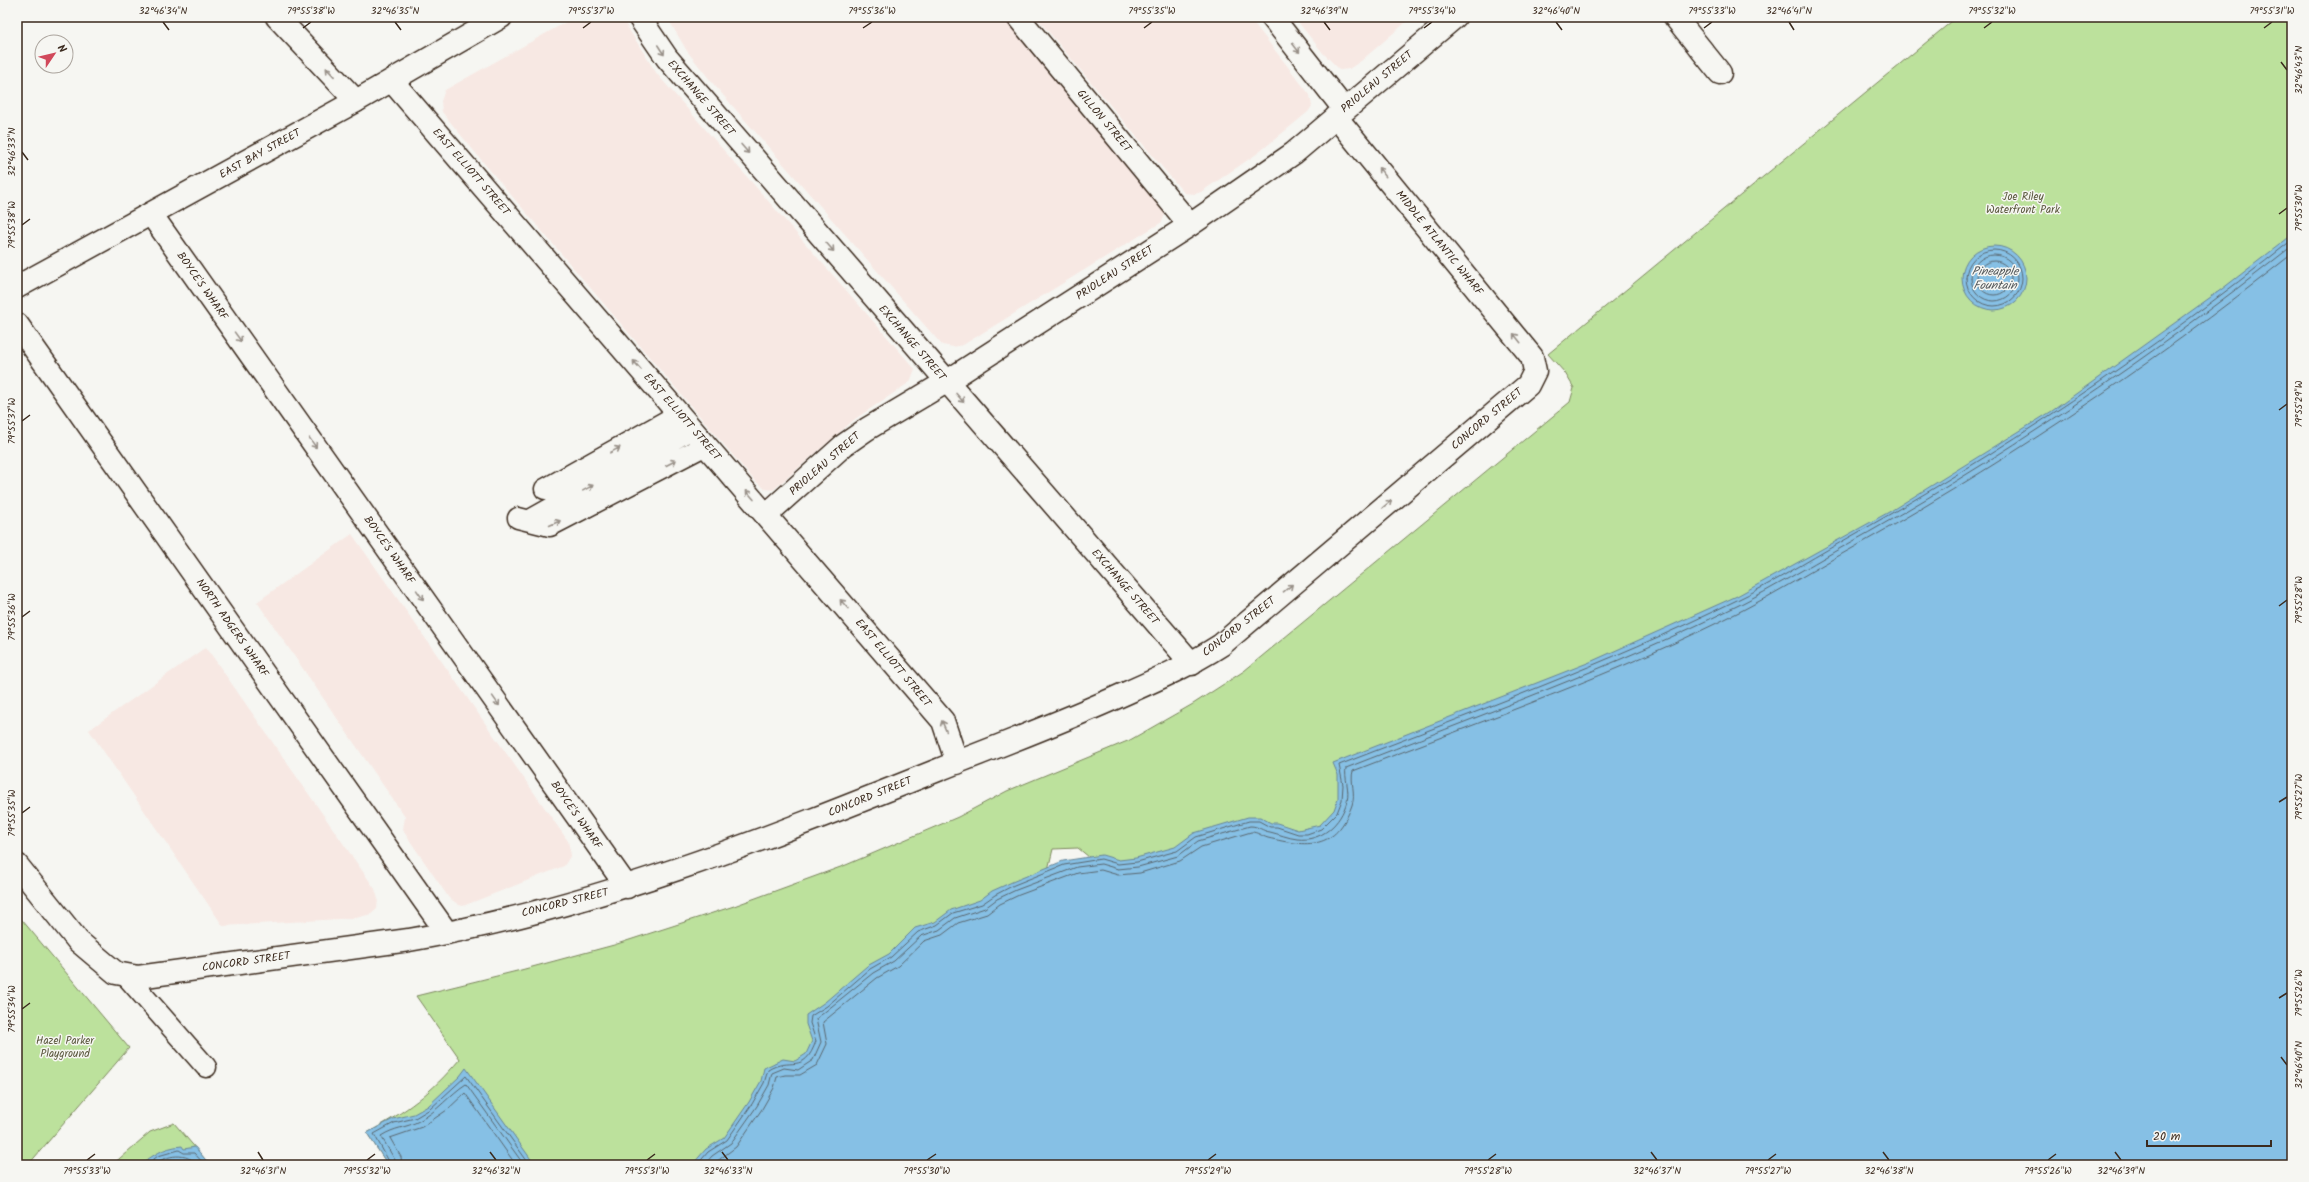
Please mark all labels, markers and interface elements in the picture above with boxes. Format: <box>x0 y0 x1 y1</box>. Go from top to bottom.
text: 32°46'34"N <box>139 3 188 19</box>
text: 79°55'38"W <box>287 3 335 19</box>
text: 32°46'35"N <box>371 3 420 19</box>
text: 79°55'37"W <box>568 3 614 19</box>
text: 79°55'36"W <box>848 3 896 19</box>
text: 79°55'35"W <box>1128 3 1176 19</box>
text: 32°46'39"N <box>1300 3 1348 19</box>
text: 79°55'34"W <box>1408 3 1456 19</box>
text: 32°46'40"N <box>1532 3 1580 19</box>
text: 79°55'33"W <box>1688 3 1736 19</box>
text: 32°46'41"N <box>1766 3 1812 19</box>
text: 79°55'32"W <box>1968 3 2016 19</box>
text: 79°55'31"W <box>2249 3 2295 19</box>
north arrow <box>34 34 74 74</box>
text: N <box>52 41 71 57</box>
one-way arrow <box>1292 42 1301 53</box>
one-way arrow <box>657 44 665 55</box>
text: 32°46'43"N <box>2291 45 2307 94</box>
street label: PRIOLEAU STREET <box>1337 46 1418 118</box>
street label: EXCHANGE STREET <box>663 56 740 141</box>
one-way arrow <box>325 67 334 77</box>
street label: GILLON STREET <box>1072 85 1137 157</box>
street label: EAST BAY STREET <box>216 124 305 184</box>
street label: EAST ELLIOTT STREET <box>428 124 515 221</box>
text: 32°46'33"N <box>4 127 20 176</box>
one-way arrow <box>740 144 749 154</box>
one-way arrow <box>1377 167 1386 178</box>
text: 79°55'30"W <box>2291 184 2307 231</box>
street label: MIDDLE ATLANTIC WHARF <box>1391 186 1488 301</box>
park label: Joe Riley Waterfront Park <box>1986 188 2061 219</box>
text: 79°55'38"W <box>4 201 20 249</box>
street label: PRIOLEAU STREET <box>1073 240 1158 305</box>
one-way arrow <box>825 242 834 252</box>
street label: BOYCE'S WHARF <box>172 248 233 325</box>
water label: Pineapple Fountain <box>1972 262 2020 295</box>
street label: EXCHANGE STREET <box>874 301 951 386</box>
one-way arrow <box>233 331 242 342</box>
one-way arrow <box>1512 333 1521 344</box>
one-way arrow <box>633 360 642 371</box>
street label: EAST ELLIOTT STREET <box>639 369 726 466</box>
text: 79°55'29"W <box>2291 380 2307 427</box>
street label: CONCORD STREET <box>1447 383 1528 454</box>
one-way arrow <box>956 393 965 404</box>
text: 79°55'37"W <box>4 398 20 444</box>
street label: PRIOLEAU STREET <box>785 427 866 500</box>
one-way arrow <box>309 437 317 448</box>
one-way arrow <box>609 445 621 453</box>
one-way arrow <box>664 459 676 466</box>
one-way arrow <box>582 483 594 491</box>
one-way arrow <box>745 490 754 501</box>
one-way arrow <box>1382 499 1393 508</box>
street label: BOYCE'S WHARF <box>359 512 420 589</box>
one-way arrow <box>549 519 561 526</box>
street label: EXCHANGE STREET <box>1087 545 1164 630</box>
street label: NORTH ADGERS WHARF <box>191 575 274 682</box>
text: 79°55'28"W <box>2291 576 2307 624</box>
one-way arrow <box>1283 584 1294 593</box>
one-way arrow <box>416 589 425 600</box>
street label: CONCORD STREET <box>1198 592 1280 661</box>
text: 79°55'36"W <box>4 593 20 641</box>
one-way arrow <box>839 599 848 610</box>
street label: EAST ELLIOTT STREET <box>850 615 936 712</box>
one-way arrow <box>491 695 500 706</box>
one-way arrow <box>940 720 947 732</box>
street label: CONCORD STREET <box>825 772 916 822</box>
text: 79°55'27"W <box>2291 774 2307 820</box>
street label: BOYCE'S WHARF <box>546 777 607 854</box>
text: 79°55'35"W <box>4 789 20 837</box>
street label: CONCORD STREET <box>520 883 611 922</box>
street label: CONCORD STREET <box>201 947 292 977</box>
text: 79°55'26"W <box>2291 969 2307 1017</box>
text: 79°55'34"W <box>4 985 20 1033</box>
park label: Hazel Parker Playground <box>36 1032 95 1063</box>
text: 32°46'40"N <box>2291 1041 2307 1089</box>
scale bar <box>2147 1122 2271 1148</box>
text: 20 m <box>2153 1127 2181 1146</box>
text: 79°55'33"W <box>63 1163 111 1179</box>
text: 32°46'31"N <box>240 1163 286 1179</box>
text: 79°55'32"W <box>343 1163 391 1179</box>
text: 32°46'32"N <box>471 1163 521 1179</box>
text: 79°55'31"W <box>624 1163 670 1179</box>
text: 32°46'33"N <box>704 1163 753 1179</box>
text: 79°55'30"W <box>904 1163 951 1179</box>
text: 79°55'29"W <box>1185 1163 1232 1179</box>
text: 79°55'28"W <box>1464 1163 1512 1179</box>
text: 32°46'37"N <box>1633 1163 1681 1179</box>
text: 79°55'27"W <box>1745 1163 1791 1179</box>
text: 32°46'38"N <box>1864 1163 1914 1179</box>
text: 79°55'26"W <box>2024 1163 2072 1179</box>
text: 32°46'39"N <box>2097 1163 2145 1179</box>

